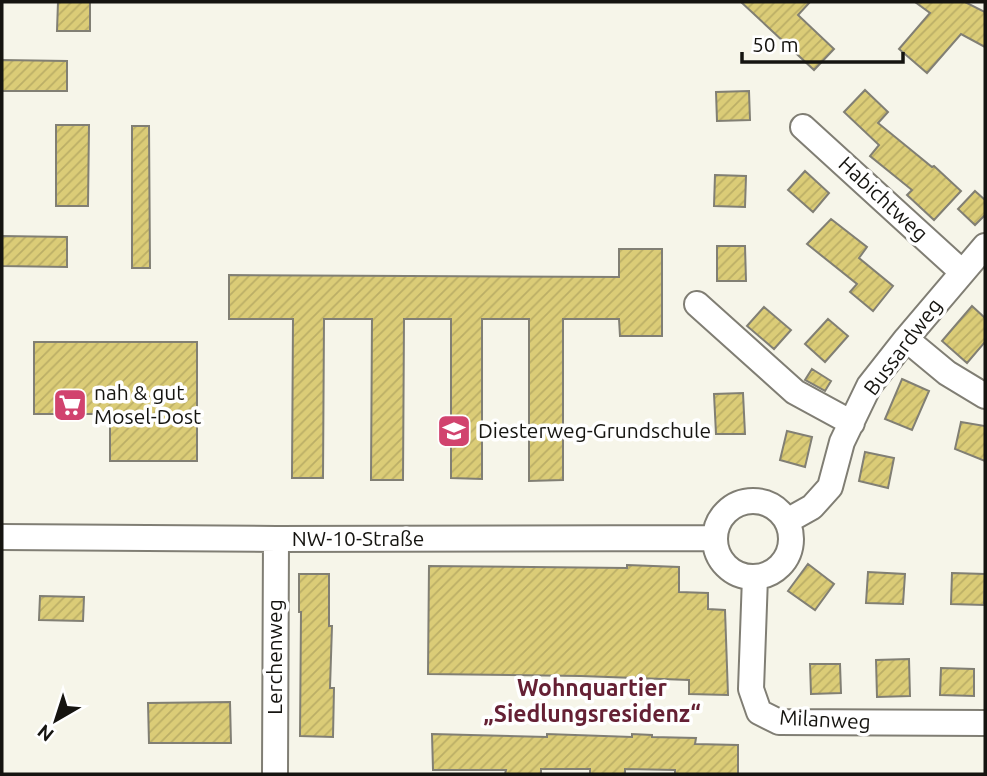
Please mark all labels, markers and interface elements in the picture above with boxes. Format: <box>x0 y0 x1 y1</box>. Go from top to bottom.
scale bar <box>742 21 903 65</box>
text: 50 m <box>752 32 799 56</box>
street label: Habichtweg <box>834 151 933 246</box>
street label: Bussardweg <box>858 293 946 399</box>
place label: nah & gut Mosel-Dost <box>94 380 201 428</box>
supermarket icon: nah & gut Mosel-Dost <box>51 386 89 424</box>
school or university icon: Diesterweg-Grundschule <box>435 412 473 450</box>
place label: Diesterweg-Grundschule <box>478 418 711 442</box>
street label: NW-10-Straße <box>292 526 424 550</box>
street label: Lerchenweg <box>262 599 286 715</box>
district label: Wohnquartier „Siedlungsresidenz“ <box>483 675 701 726</box>
north arrow <box>21 685 91 755</box>
street label: Milanweg <box>779 705 871 733</box>
text: N <box>33 720 58 746</box>

